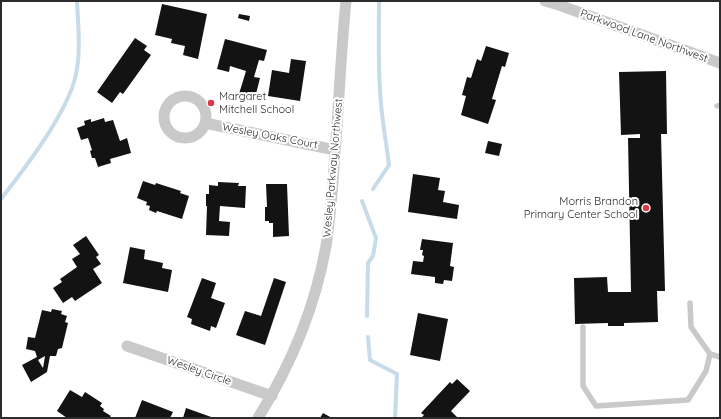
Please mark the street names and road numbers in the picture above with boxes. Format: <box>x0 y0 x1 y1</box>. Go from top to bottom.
street label: Parkwood Lane Northwest <box>578 7 710 65</box>
street label: Wesley Parkway Northwest <box>320 98 346 238</box>
street label: Wesley Oaks Court <box>221 120 319 152</box>
street label: Wesley Circle <box>165 354 233 388</box>

